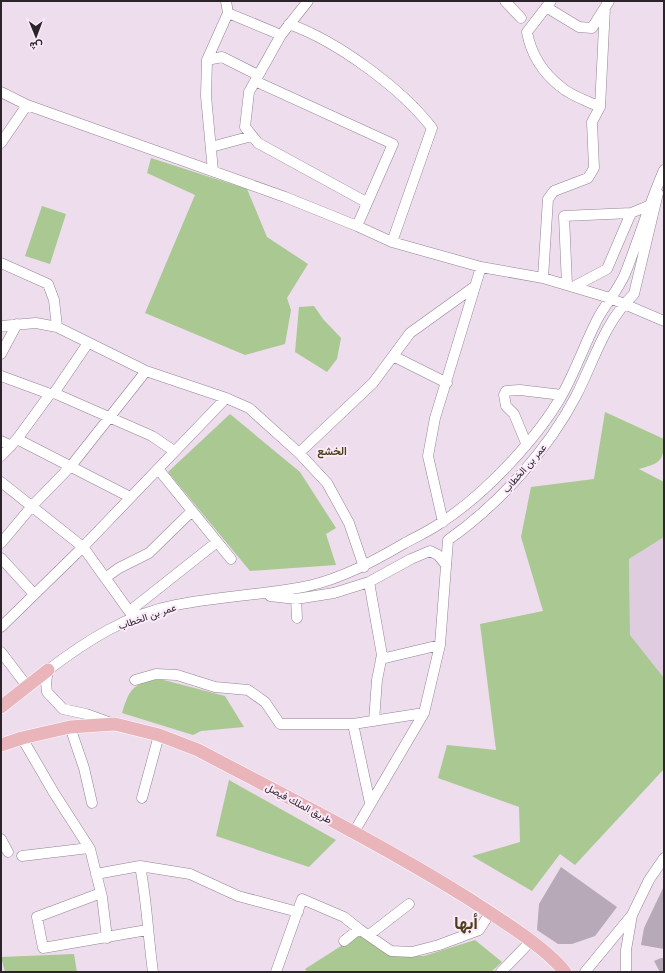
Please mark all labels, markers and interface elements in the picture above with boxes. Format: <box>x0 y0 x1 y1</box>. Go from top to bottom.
north arrow <box>16 16 56 56</box>
text: ش <box>29 39 43 52</box>
street label: عمر بن الخطاب <box>500 442 549 495</box>
district label: الخشع <box>317 445 347 459</box>
street label: عمر بن الخطاب <box>117 601 178 632</box>
street label: طريق الملك فيصل <box>263 781 334 827</box>
district label: أبها <box>454 912 478 934</box>

